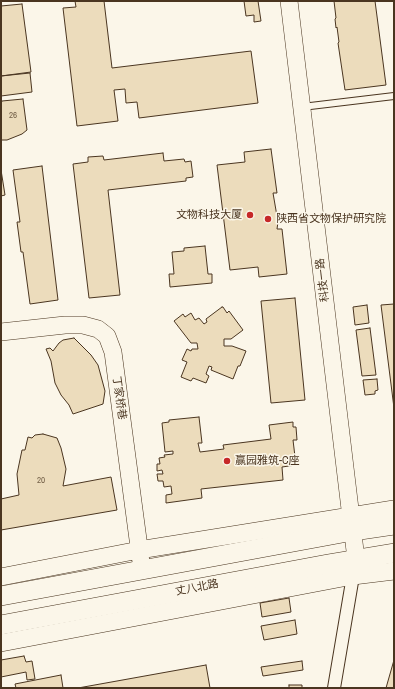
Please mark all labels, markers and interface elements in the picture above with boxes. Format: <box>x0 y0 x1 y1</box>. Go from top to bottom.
house number: 26 <box>9 111 17 121</box>
place label: 文物科技大厦 <box>176 208 242 222</box>
marker: 文物科技大厦 <box>245 210 255 220</box>
place label: 陕西省文物保护研究院 <box>276 212 386 226</box>
marker: 陕西省文物保护研究院 <box>263 214 273 224</box>
street label: 科技一路 <box>314 257 332 303</box>
street label: 丁家桥巷 <box>109 375 129 421</box>
place label: 赢园雅筑-C座 <box>235 454 300 468</box>
marker: 赢园雅筑-C座 <box>222 456 232 466</box>
house number: 20 <box>37 476 45 486</box>
street label: 丈八北路 <box>174 577 220 599</box>

